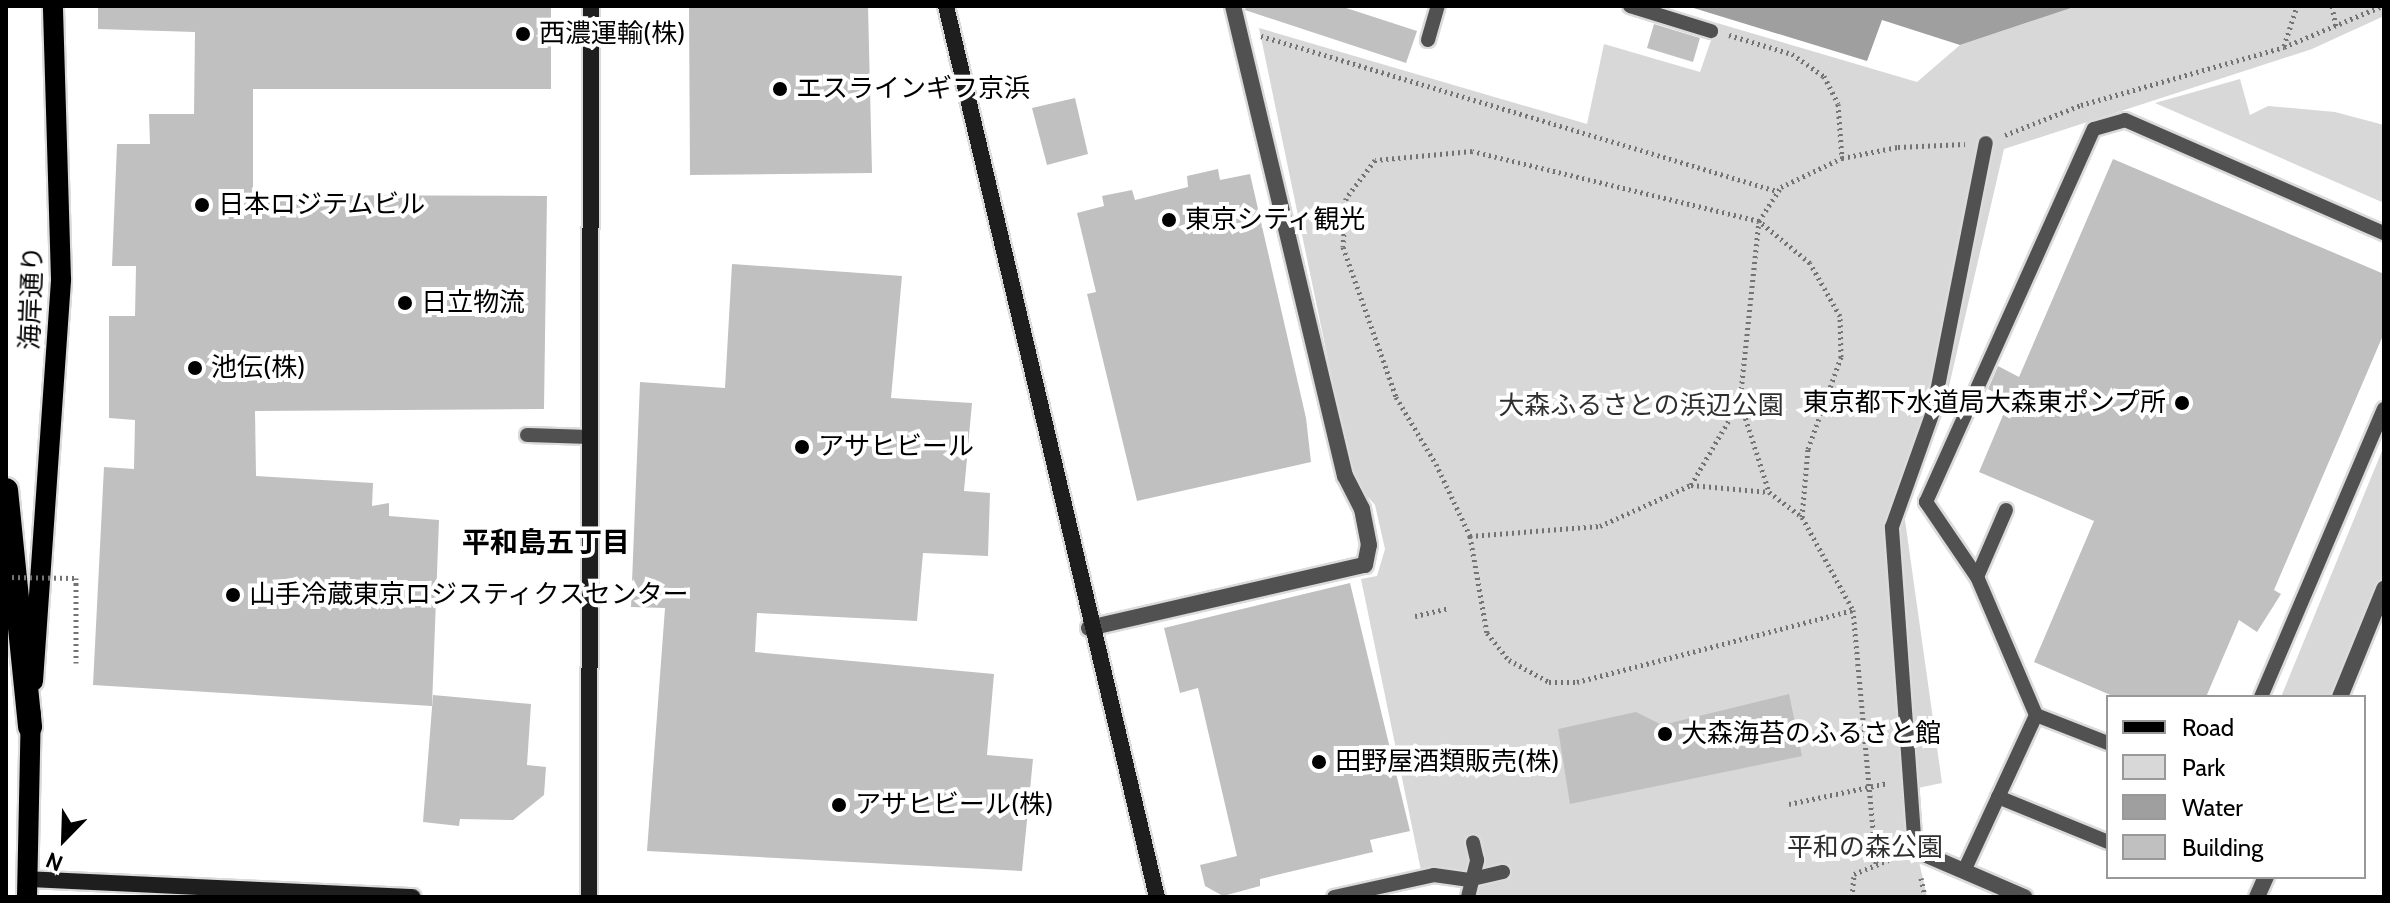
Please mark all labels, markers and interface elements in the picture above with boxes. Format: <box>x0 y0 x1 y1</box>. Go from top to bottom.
place label: 西濃運輸(株) <box>539 18 685 50</box>
marker: 西濃運輸(株) <box>514 25 532 43</box>
place label: エスラインギフ京浜 <box>796 73 1030 105</box>
marker: エスラインギフ京浜 <box>771 80 789 98</box>
place label: 日本ロジテムビル <box>218 189 426 221</box>
marker: 日本ロジテムビル <box>193 196 211 214</box>
place label: 東京シティ観光 <box>1185 204 1367 236</box>
marker: 東京シティ観光 <box>1160 211 1178 229</box>
street label: 海岸通り <box>15 245 49 351</box>
place label: 日立物流 <box>421 287 525 319</box>
marker: 日立物流 <box>396 294 414 312</box>
place label: 池伝(株) <box>211 352 305 384</box>
marker: 池伝(株) <box>186 359 204 377</box>
place label: 東京都下水道局大森東ポンプ所 <box>1802 387 2166 419</box>
park label: 大森ふるさとの浜辺公園 <box>1498 390 1784 422</box>
marker: 東京都下水道局大森東ポンプ所 <box>2173 394 2191 412</box>
place label: アサヒビール <box>818 431 974 463</box>
marker: アサヒビール <box>793 438 811 456</box>
district label: 平和島五丁目 <box>462 525 630 559</box>
place label: 山手冷蔵東京ロジスティクスセンター <box>249 579 691 611</box>
marker: 山手冷蔵東京ロジスティクスセンター <box>224 586 242 604</box>
legend <box>2106 695 2366 879</box>
text: Road <box>2182 713 2234 742</box>
place label: 大森海苔のふるさと館 <box>1681 718 1941 750</box>
marker: 大森海苔のふるさと館 <box>1656 725 1674 743</box>
place label: 田野屋酒類販売(株) <box>1335 746 1559 778</box>
marker: 田野屋酒類販売(株) <box>1310 753 1328 771</box>
text: Park <box>2182 753 2225 782</box>
place label: アサヒビール(株) <box>855 789 1053 821</box>
text: Water <box>2182 793 2243 822</box>
marker: アサヒビール(株) <box>830 796 848 814</box>
north arrow <box>24 799 104 879</box>
park label: 平和の森公園 <box>1787 832 1943 864</box>
text: Building <box>2182 833 2263 862</box>
text: N <box>42 846 67 877</box>

